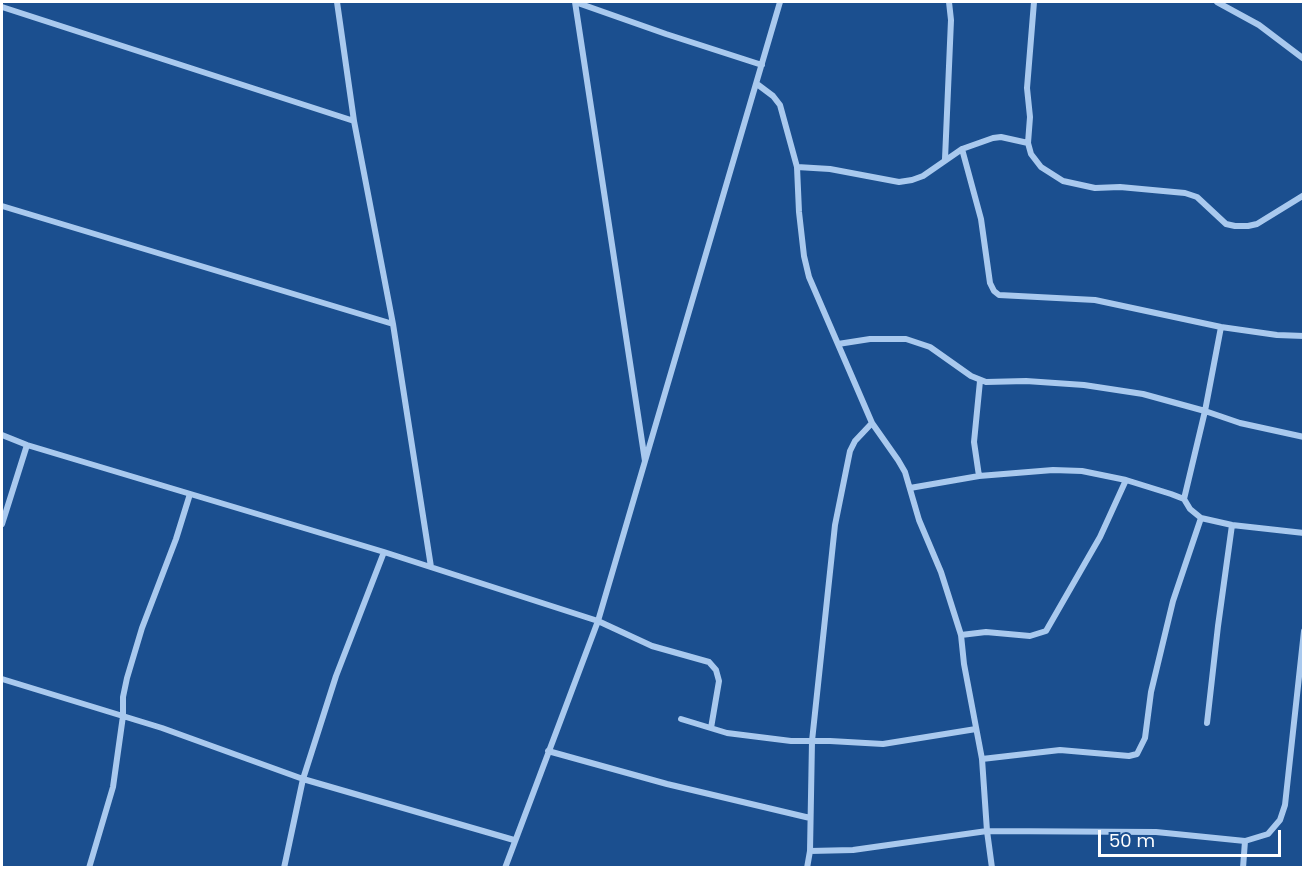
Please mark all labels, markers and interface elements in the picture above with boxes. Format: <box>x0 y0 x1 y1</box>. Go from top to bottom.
scale bar <box>1101 818 1284 856</box>
text: 50 m <box>1109 828 1155 853</box>

